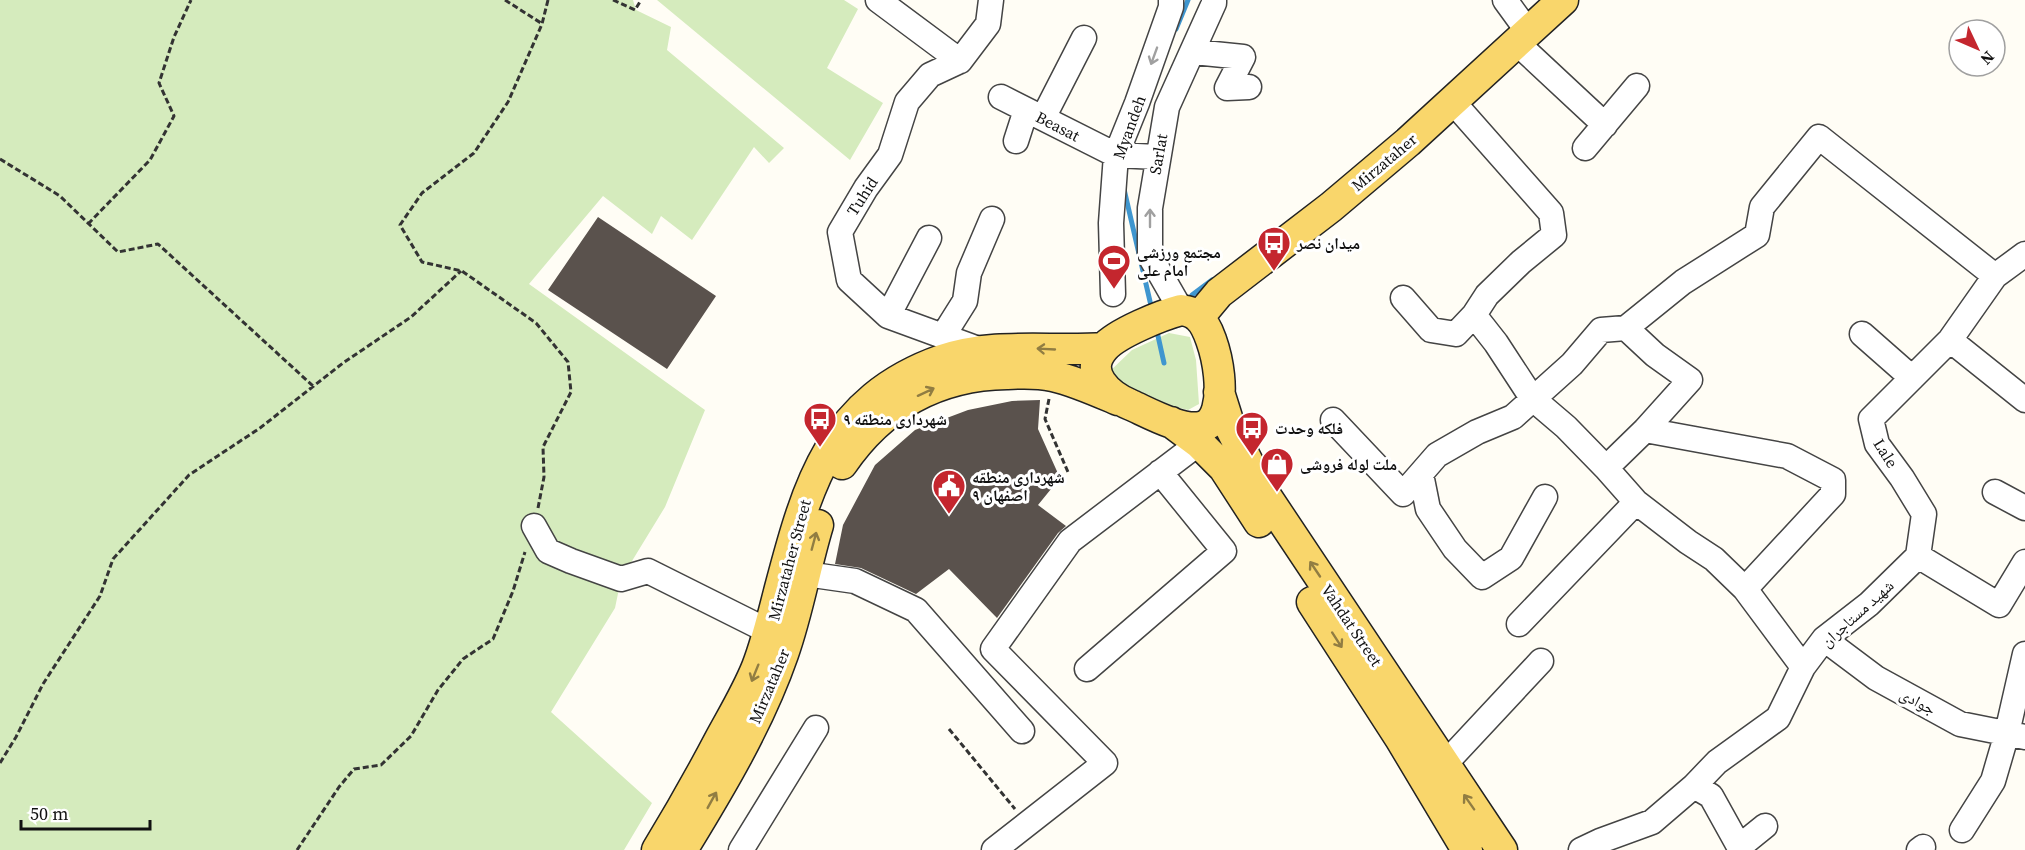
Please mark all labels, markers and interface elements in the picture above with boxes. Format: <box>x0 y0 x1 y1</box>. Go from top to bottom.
north arrow <box>1947 18 2007 78</box>
one-way arrow <box>1148 46 1159 64</box>
text: N <box>1976 47 2000 71</box>
street label: Myandeh <box>1107 92 1151 162</box>
street label: Beasat <box>1032 106 1084 147</box>
street label: Mirzataher <box>1347 128 1422 196</box>
street label: Sarlat <box>1144 131 1173 176</box>
street label: Tuhid <box>841 172 883 220</box>
one-way arrow <box>1144 208 1156 228</box>
bus stop icon: میدان نصر <box>1256 225 1292 272</box>
place label: میدان نصر <box>1296 232 1360 254</box>
place label: مجتمع ورزشی امام علی <box>1137 241 1221 282</box>
sports icon: مجتمع ورزشی امام علی <box>1096 243 1132 290</box>
one-way arrow <box>1037 343 1057 354</box>
one-way arrow <box>916 386 934 397</box>
bus stop icon: شهرداری منطقه ۹ <box>802 401 838 448</box>
place label: شهرداری منطقه ۹ <box>843 408 947 430</box>
bus stop icon: فلکه وحدت <box>1234 410 1270 457</box>
place label: فلکه وحدت <box>1275 417 1343 439</box>
street label: Lale <box>1869 434 1903 472</box>
shop icon: ملت لوله فروشی <box>1259 446 1295 493</box>
place label: ملت لوله فروشی <box>1300 453 1397 475</box>
place label: شهرداری منطقه ۹ اصفهان <box>972 466 1065 506</box>
public building icon: شهرداری منطقه ۹ اصفهان <box>931 468 967 515</box>
street label: Mirzataher Street <box>762 496 816 623</box>
one-way arrow <box>808 532 820 551</box>
one-way arrow <box>1308 561 1321 578</box>
street label: شهید مستاجران <box>1816 574 1898 652</box>
street label: Vahdat Street <box>1316 580 1388 671</box>
one-way arrow <box>1331 631 1343 648</box>
street label: Mirzataher <box>743 645 795 727</box>
one-way arrow <box>749 663 760 681</box>
street label: جوادی <box>1896 682 1940 720</box>
one-way arrow <box>707 791 718 809</box>
scale bar <box>21 793 150 831</box>
one-way arrow <box>1463 794 1475 810</box>
text: 50 m <box>30 801 68 826</box>

